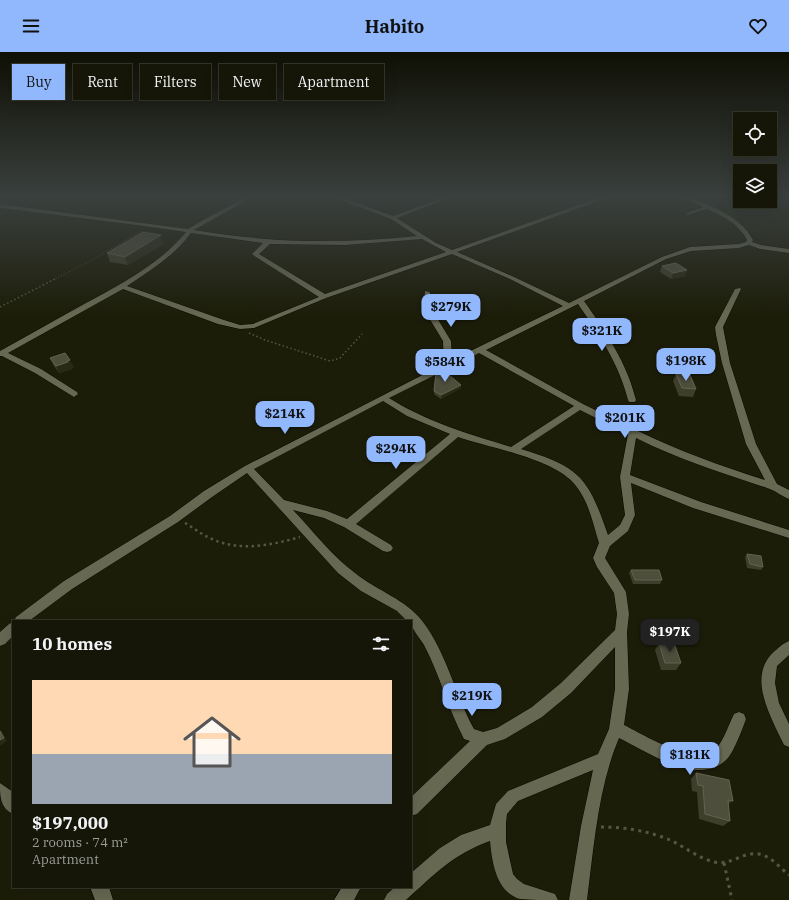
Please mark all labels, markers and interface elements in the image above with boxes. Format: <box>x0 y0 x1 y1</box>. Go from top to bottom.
icon: menu <box>20 15 42 37</box>
text: Habito <box>365 15 424 38</box>
icon: heart <box>747 15 769 37</box>
chip: Buy <box>12 64 65 100</box>
chip: Rent <box>73 64 132 100</box>
chip: Filters <box>140 64 211 100</box>
chip: New <box>219 64 276 100</box>
chip: Apartment <box>284 64 384 100</box>
map controls <box>733 112 777 208</box>
button: locate <box>733 112 777 156</box>
button: layers <box>733 164 777 208</box>
pin: $279K <box>423 294 479 328</box>
text: $279K <box>430 298 472 315</box>
pin: $321K <box>574 318 630 352</box>
text: $321K <box>581 322 623 339</box>
pin: $198K <box>658 348 714 382</box>
pin: $584K <box>417 349 473 383</box>
text: $198K <box>665 352 707 369</box>
text: $584K <box>424 353 466 370</box>
pin: $214K <box>257 401 313 435</box>
text: $214K <box>264 405 306 422</box>
pin: $201K <box>597 405 653 439</box>
text: $201K <box>604 409 646 426</box>
pin: $294K <box>368 436 424 470</box>
text: $294K <box>375 440 417 457</box>
pin: $197K <box>642 619 698 653</box>
text: $197K <box>649 623 691 640</box>
text: 10 homes <box>32 633 112 655</box>
icon: filters <box>370 633 392 655</box>
pin: $219K <box>444 683 500 717</box>
text: $219K <box>451 687 493 704</box>
icon: home <box>176 706 248 778</box>
pin: $181K <box>662 742 718 776</box>
text: $181K <box>669 746 711 763</box>
text: $197,000 <box>32 812 108 834</box>
text: 2 rooms · 74 m² <box>32 834 128 851</box>
text: Apartment <box>32 851 99 868</box>

